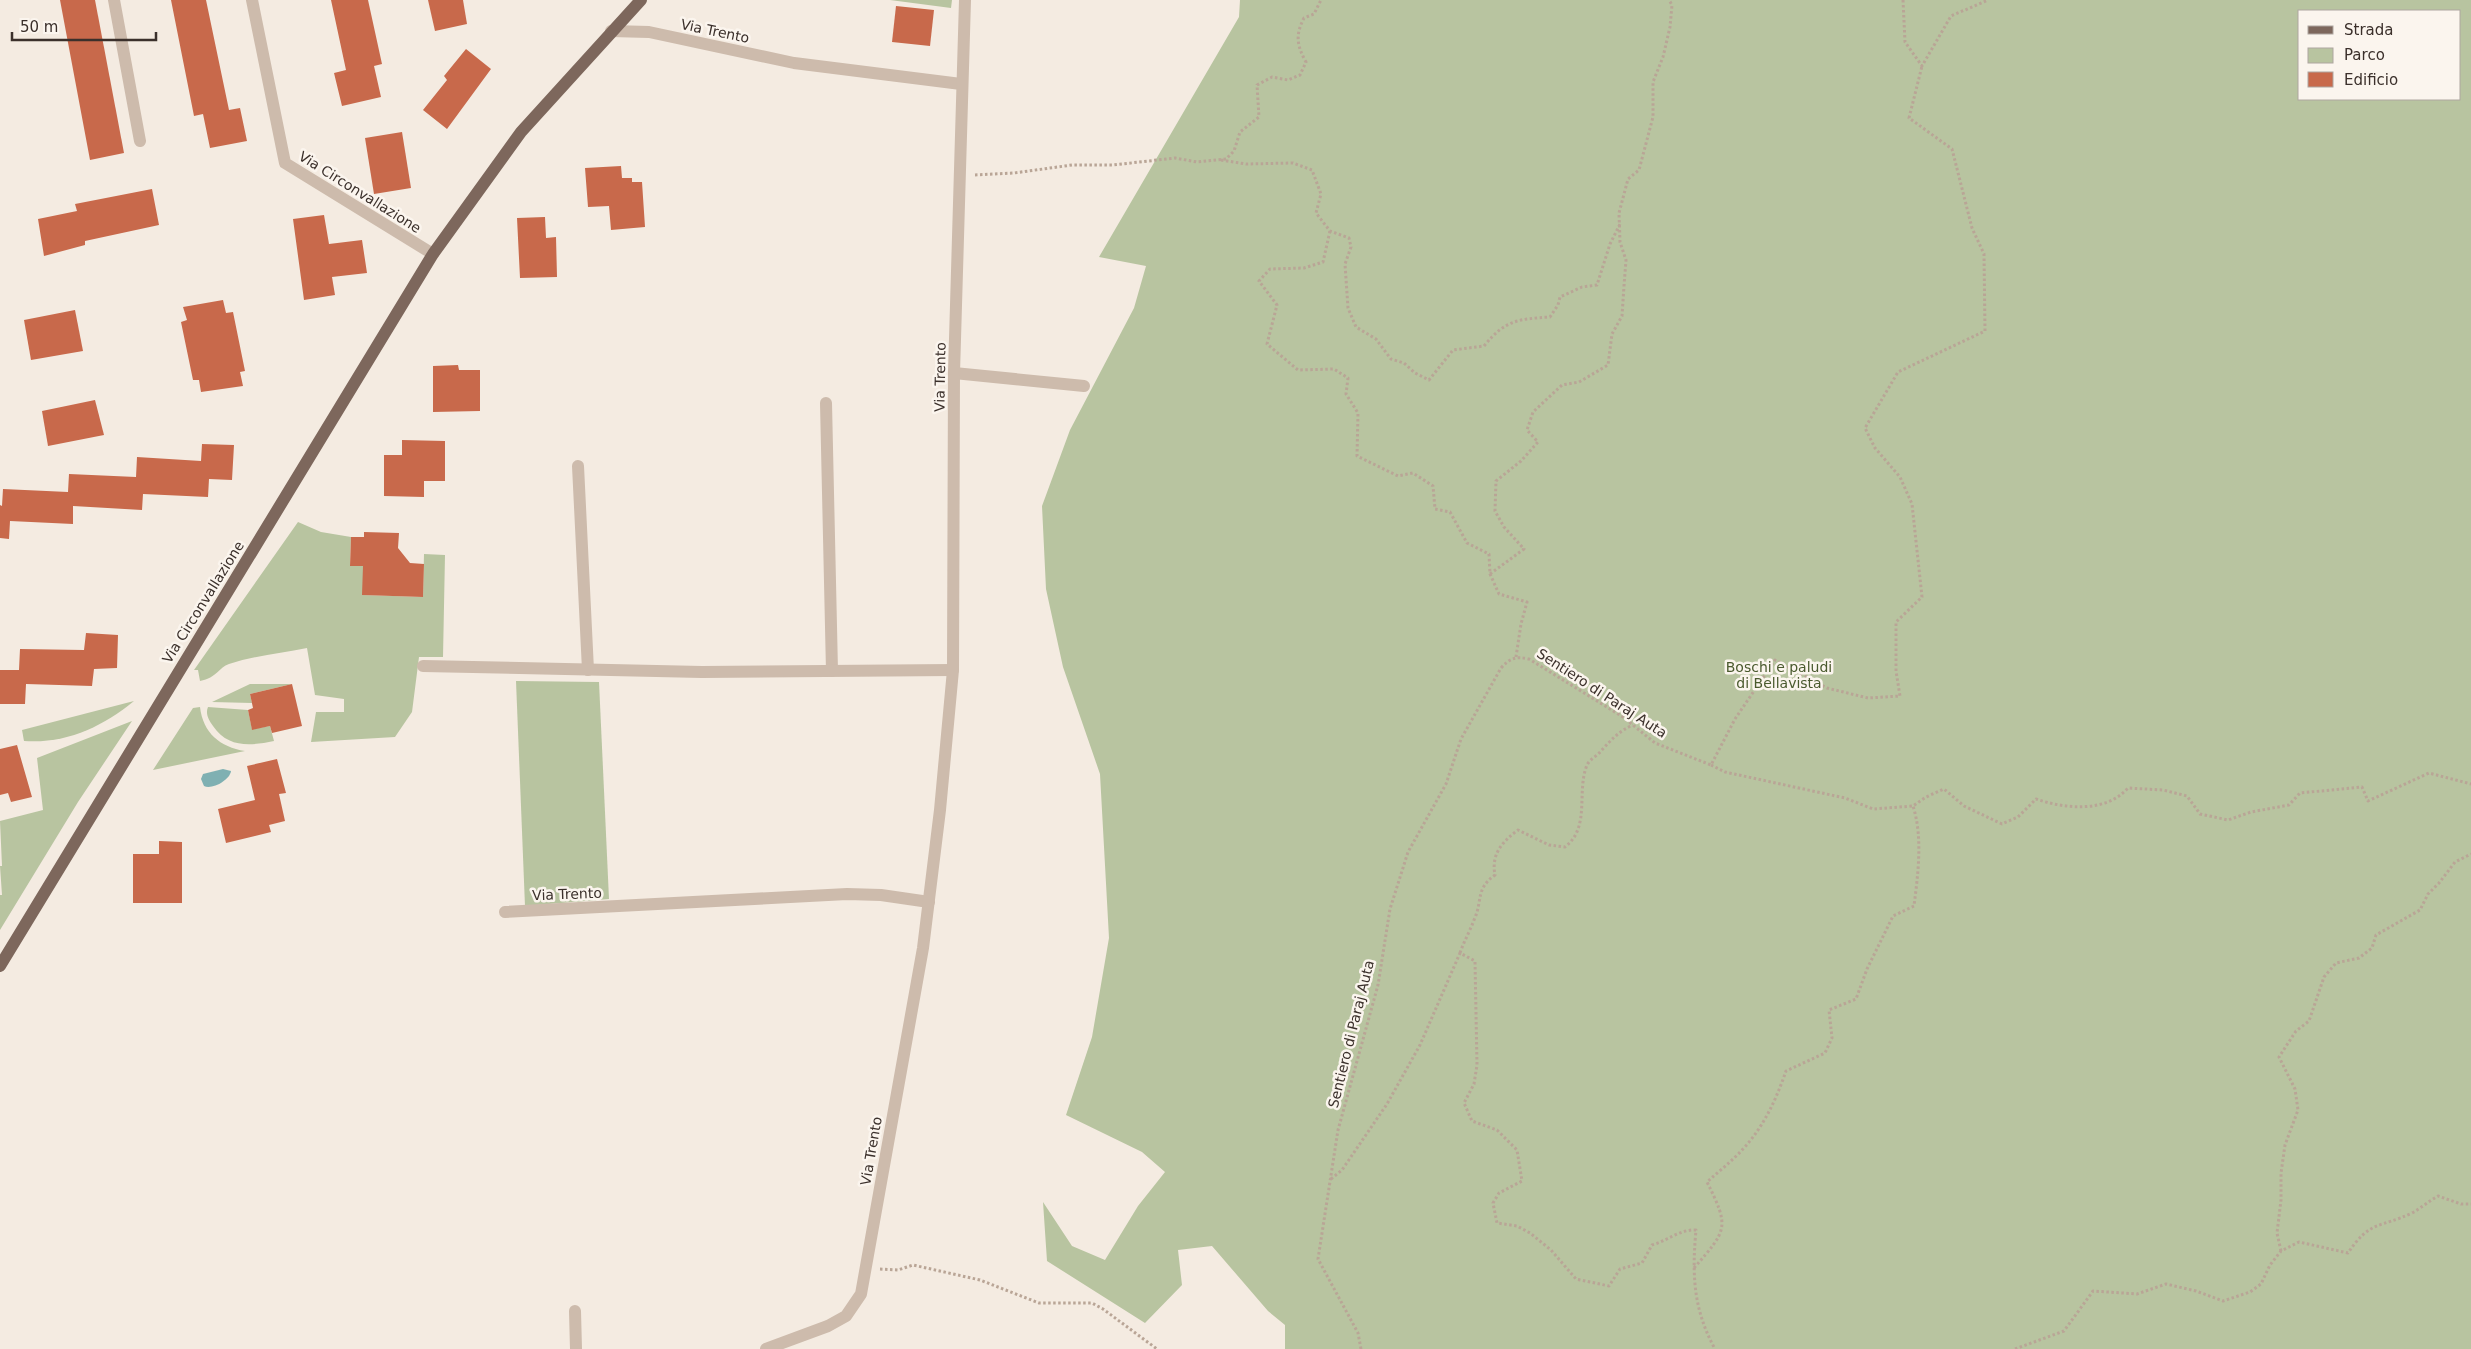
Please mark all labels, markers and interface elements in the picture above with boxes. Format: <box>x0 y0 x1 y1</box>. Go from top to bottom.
scale bar <box>12 10 156 42</box>
legend <box>2298 10 2461 100</box>
street label: Via Trento <box>679 16 751 46</box>
text: 50 m <box>20 18 58 36</box>
text: Strada <box>2344 21 2393 39</box>
text: Parco <box>2344 46 2385 64</box>
text: Edificio <box>2344 71 2398 89</box>
street label: Via Circonvallazione <box>296 148 424 236</box>
street label: Via Trento <box>931 342 949 412</box>
street label: Via Circonvallazione <box>159 538 247 666</box>
street label: Sentiero di Paraj Auta <box>1534 645 1670 741</box>
park label: Boschi e paludi di Bellavista <box>1726 659 1832 691</box>
street label: Via Trento <box>532 885 602 903</box>
street label: Sentiero di Paraj Auta <box>1325 958 1377 1110</box>
street label: Via Trento <box>857 1115 885 1187</box>

